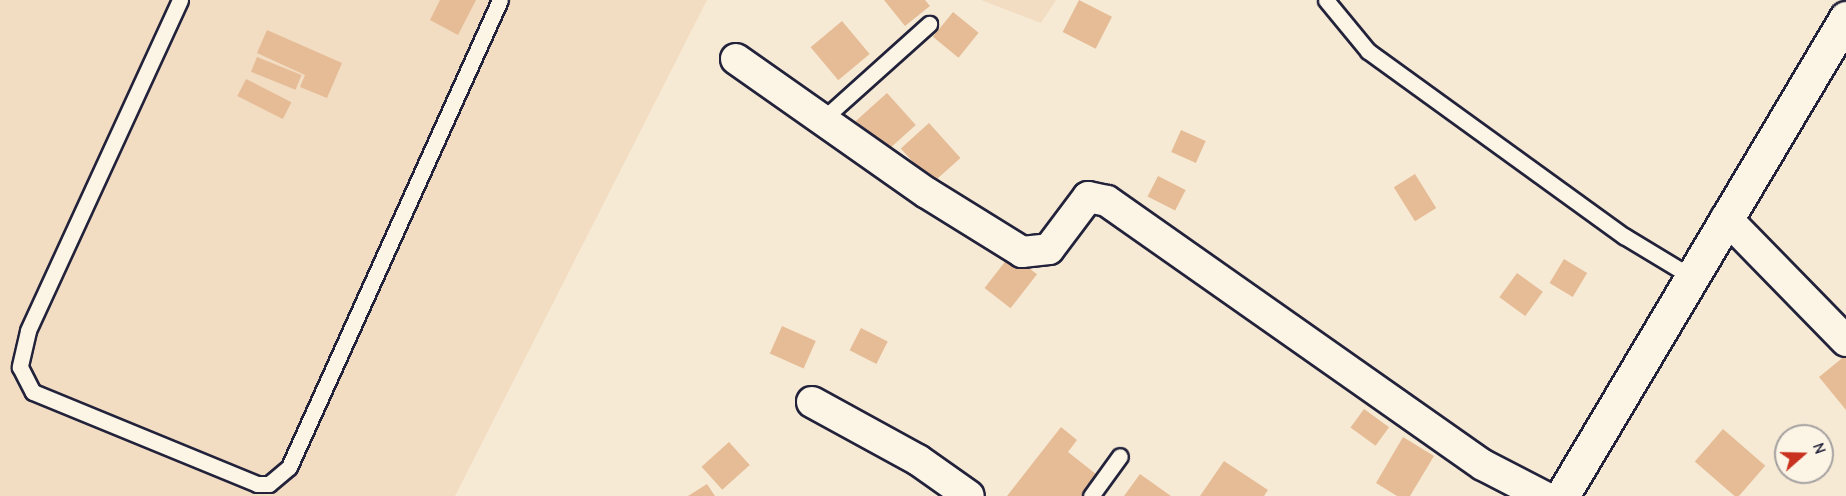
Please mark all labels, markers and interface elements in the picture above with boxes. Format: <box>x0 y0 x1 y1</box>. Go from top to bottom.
north arrow <box>1774 424 1834 484</box>
text: N <box>1809 441 1829 457</box>

